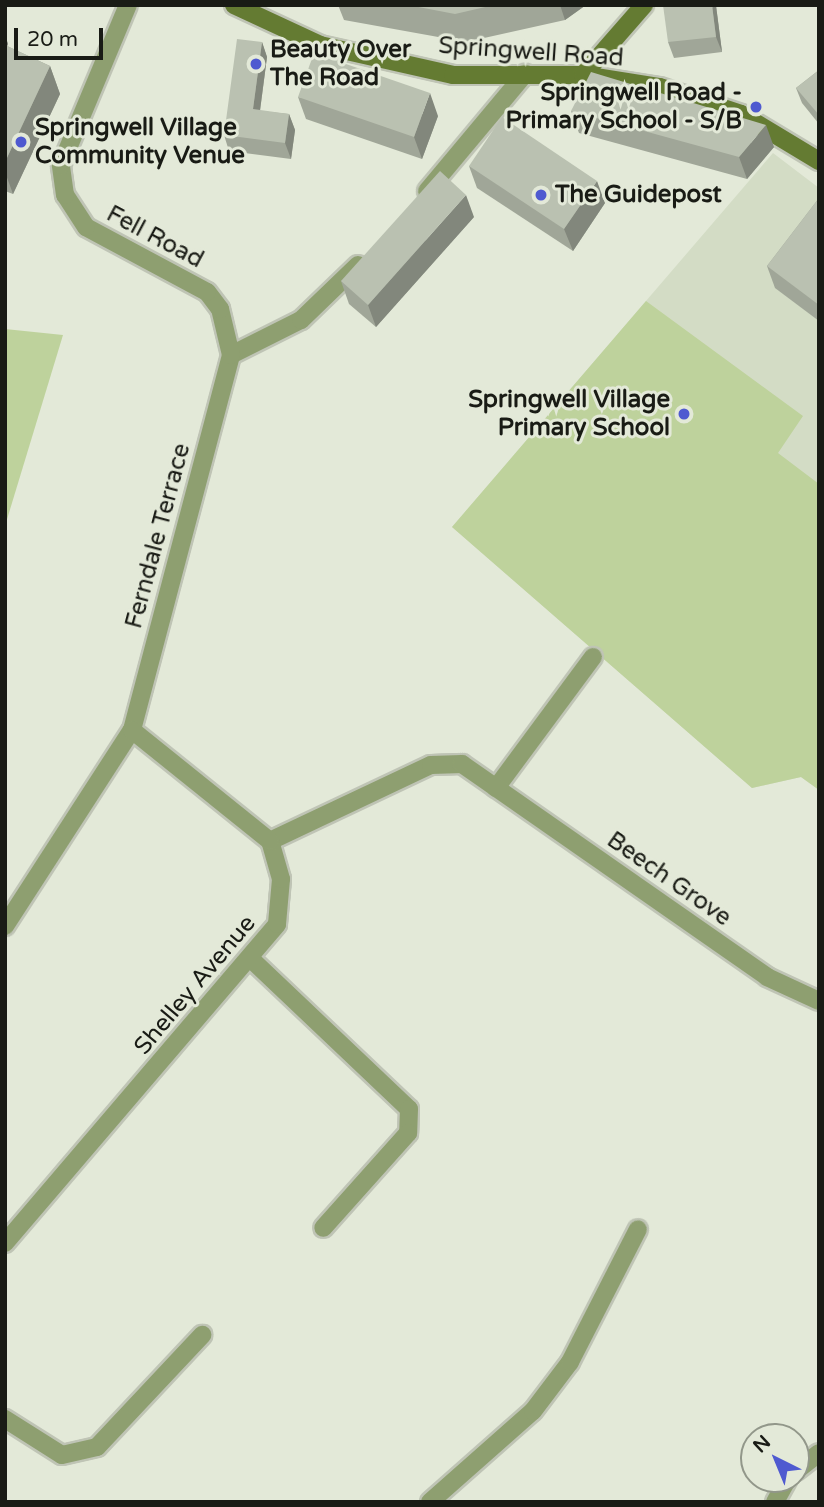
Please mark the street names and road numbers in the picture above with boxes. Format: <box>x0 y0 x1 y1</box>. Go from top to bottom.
street label: Springwell Road <box>437 31 625 73</box>
street label: Fell Road <box>102 199 208 275</box>
street label: Ferndale Terrace <box>119 440 197 632</box>
street label: Beech Grove <box>601 826 737 932</box>
street label: Shelley Avenue <box>128 909 262 1061</box>

